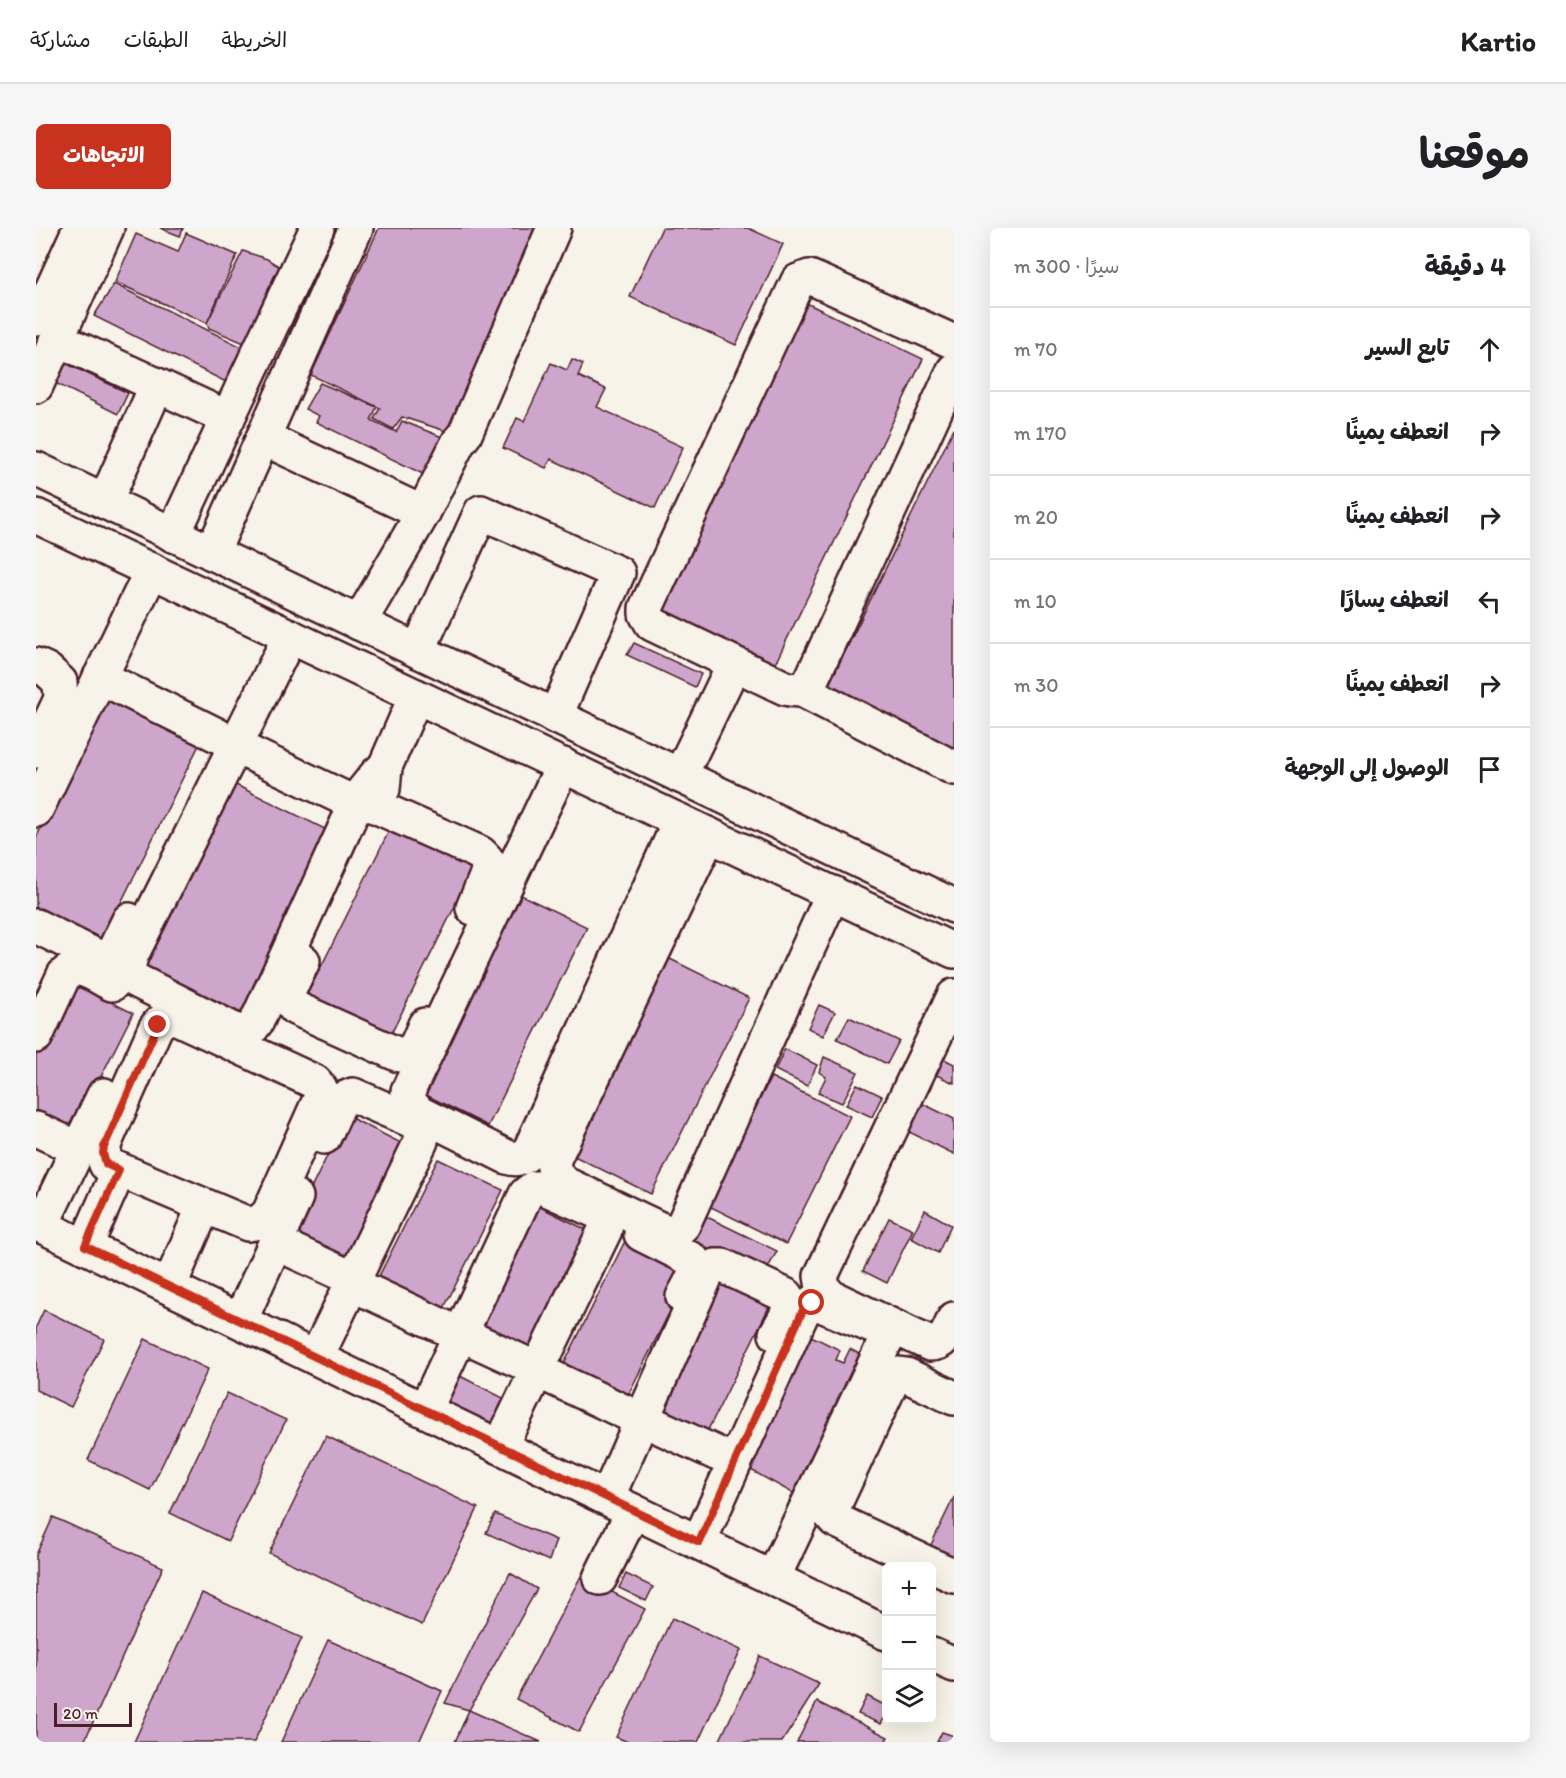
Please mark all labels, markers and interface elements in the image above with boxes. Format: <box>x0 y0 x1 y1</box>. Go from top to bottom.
text: Kartio <box>1461 24 1536 58</box>
text: مشاركة <box>30 27 91 52</box>
text: الطبقات <box>124 27 189 52</box>
text: الخريطة <box>222 27 287 52</box>
button: الاتجاهات <box>36 124 171 189</box>
text: موقعنا <box>1419 128 1530 179</box>
text: 4 دقيقة <box>1425 250 1506 282</box>
text: سيرًا · 300 m <box>1014 254 1119 278</box>
icon: ahead <box>1473 333 1506 366</box>
text: تابع السير <box>1366 334 1449 361</box>
text: 70 m <box>1014 337 1058 361</box>
icon: right <box>1473 417 1506 450</box>
text: انعطف يمينًا <box>1346 418 1449 445</box>
text: 170 m <box>1014 421 1067 445</box>
icon: right <box>1473 501 1506 534</box>
text: انعطف يمينًا <box>1346 502 1449 529</box>
text: 20 m <box>1014 505 1058 529</box>
icon: left <box>1473 585 1506 618</box>
text: انعطف يسارًا <box>1340 586 1449 613</box>
text: 10 m <box>1014 589 1057 613</box>
icon: right <box>1473 669 1506 702</box>
text: انعطف يمينًا <box>1346 670 1449 697</box>
text: 30 m <box>1014 673 1059 697</box>
icon: arrive <box>1473 753 1506 786</box>
text: الوصول إلى الوجهة <box>1284 754 1449 781</box>
route end <box>144 1011 170 1037</box>
route start <box>798 1289 824 1315</box>
map controls <box>882 1562 936 1724</box>
button: + <box>882 1562 936 1616</box>
button: − <box>882 1616 936 1670</box>
button: layers <box>882 1670 936 1724</box>
scale bar <box>54 1700 132 1728</box>
text: 20 m <box>63 1704 98 1723</box>

